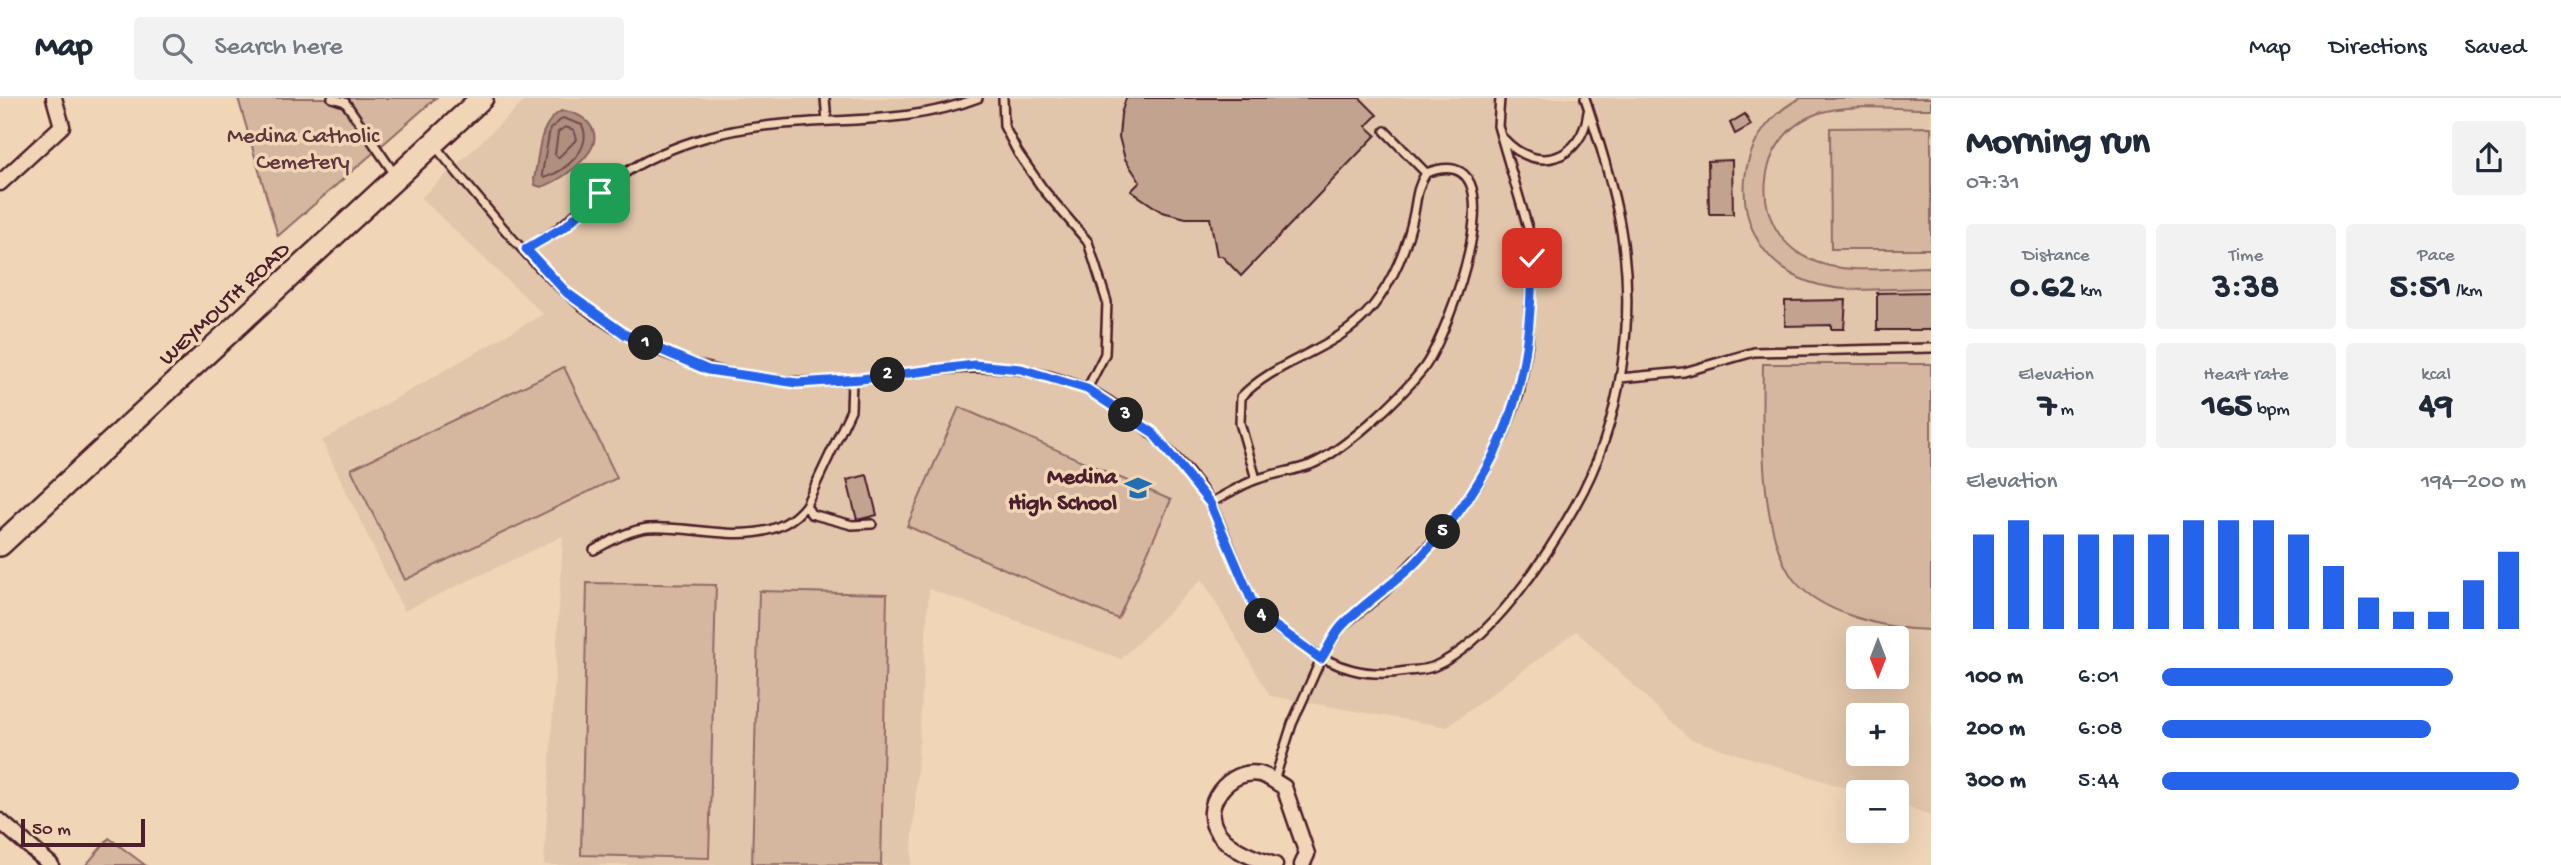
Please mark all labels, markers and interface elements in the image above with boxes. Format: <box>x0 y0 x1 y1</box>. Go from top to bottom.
search box <box>134 17 624 80</box>
text: Map <box>35 29 92 67</box>
icon: search <box>158 29 196 67</box>
text: Search here <box>214 33 343 64</box>
text: Map <box>2249 34 2291 63</box>
text: Directions <box>2329 34 2427 63</box>
text: Saved <box>2465 34 2526 63</box>
button: share <box>2452 121 2526 195</box>
text: Morning run <box>1966 122 2150 166</box>
park label: Medina Catholic Cemetery <box>227 124 380 177</box>
pin <box>570 163 630 223</box>
text: 07:31 <box>1966 170 2019 197</box>
icon: arrive <box>581 174 619 212</box>
pin <box>1502 228 1562 288</box>
street label: WEYMOUTH ROAD <box>154 236 297 372</box>
icon: check <box>1513 239 1551 277</box>
text: Distance <box>2022 245 2090 268</box>
text: Time <box>2229 245 2263 268</box>
text: Pace <box>2417 245 2455 268</box>
text: 0.62 <box>2010 268 2076 309</box>
text: 3:38 <box>2213 268 2279 309</box>
text: 5:51 <box>2390 268 2451 309</box>
text: km <box>2076 280 2102 303</box>
text: /km <box>2451 280 2482 303</box>
pin: 1 <box>628 326 664 360</box>
text: 1 <box>642 331 649 354</box>
pin: 2 <box>870 358 906 392</box>
text: 2 <box>883 363 892 386</box>
text: Elevation <box>2018 364 2094 387</box>
text: Heart rate <box>2203 364 2289 387</box>
text: kcal <box>2421 364 2451 387</box>
text: 7 <box>2038 387 2056 428</box>
text: 165 <box>2202 387 2252 428</box>
text: 49 <box>2419 387 2453 428</box>
pin: 3 <box>1108 398 1144 432</box>
text: m <box>2056 399 2074 422</box>
text: bpm <box>2252 399 2290 422</box>
text: 3 <box>1121 403 1130 426</box>
place label: Medina High School <box>1008 465 1118 518</box>
text: Elevation <box>1966 469 2057 496</box>
text: 194–200 m <box>2421 469 2526 496</box>
school or university icon: Medina High School <box>1123 473 1153 503</box>
pin: 5 <box>1426 514 1460 550</box>
text: 5 <box>1438 520 1448 543</box>
pin: 4 <box>1244 598 1280 634</box>
text: 4 <box>1257 604 1266 627</box>
north arrow <box>1846 626 1909 690</box>
map controls <box>1846 626 1909 843</box>
text: 100 m <box>1966 664 2023 691</box>
text: 6:01 <box>2078 664 2119 691</box>
button: + <box>1846 703 1909 766</box>
text: 200 m <box>1966 716 2025 743</box>
text: 6:08 <box>2078 716 2123 743</box>
text: 300 m <box>1966 768 2026 795</box>
text: 5:44 <box>2078 768 2119 795</box>
button: − <box>1846 780 1909 843</box>
scale bar <box>21 816 145 848</box>
text: 50 m <box>32 819 71 842</box>

